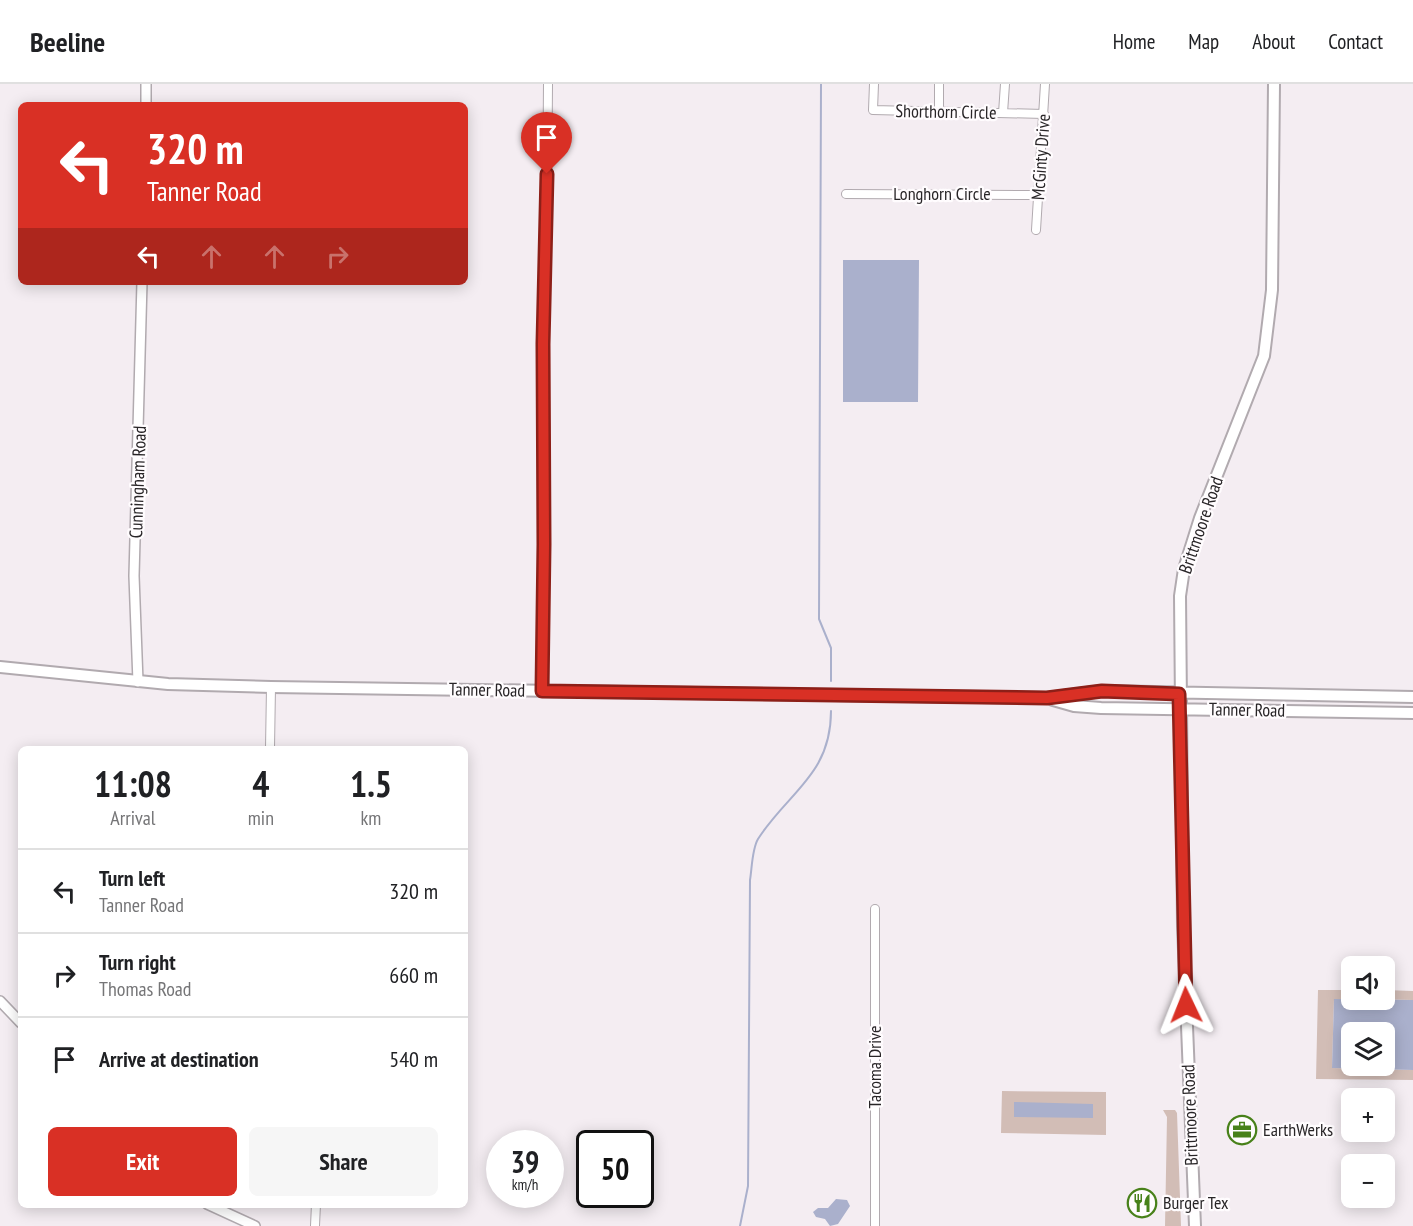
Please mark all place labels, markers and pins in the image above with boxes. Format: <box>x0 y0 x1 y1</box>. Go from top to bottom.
pin <box>521 112 572 174</box>
office icon: EarthWerks <box>1226 1114 1258 1146</box>
place label: EarthWerks <box>1263 1118 1333 1141</box>
restaurant icon: Burger Tex <box>1126 1187 1158 1219</box>
place label: Burger Tex <box>1163 1191 1229 1214</box>

